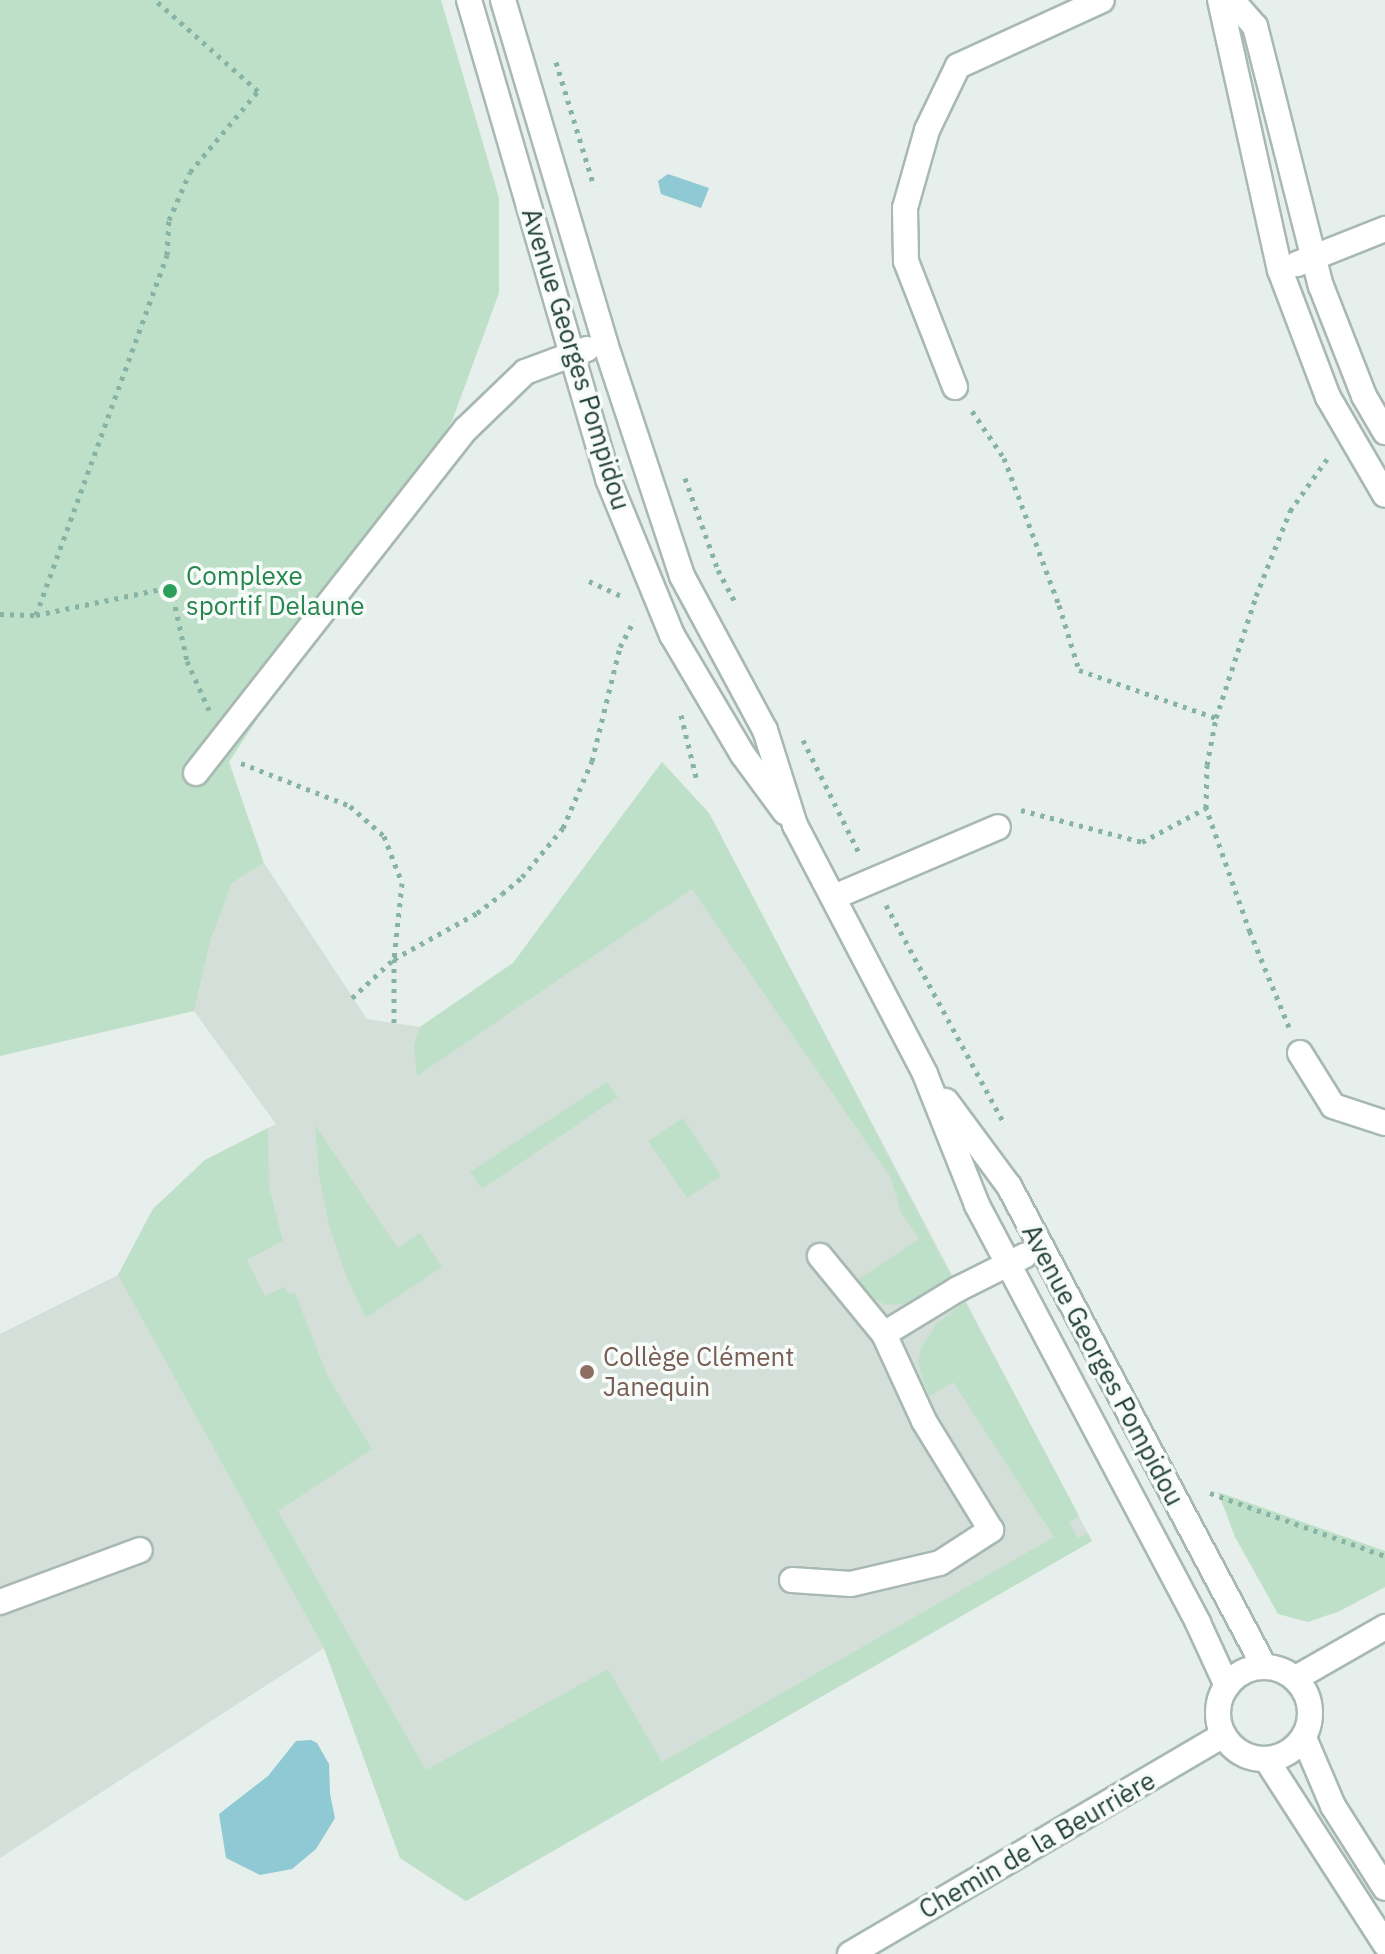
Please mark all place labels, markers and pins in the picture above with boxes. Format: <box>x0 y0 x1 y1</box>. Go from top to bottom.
place label: Complexe sportif Delaune <box>186 560 365 622</box>
marker: Complexe sportif Delaune <box>161 582 179 600</box>
place label: Collège Clément Janequin <box>603 1341 794 1402</box>
marker: Collège Clément Janequin <box>578 1363 596 1381</box>

